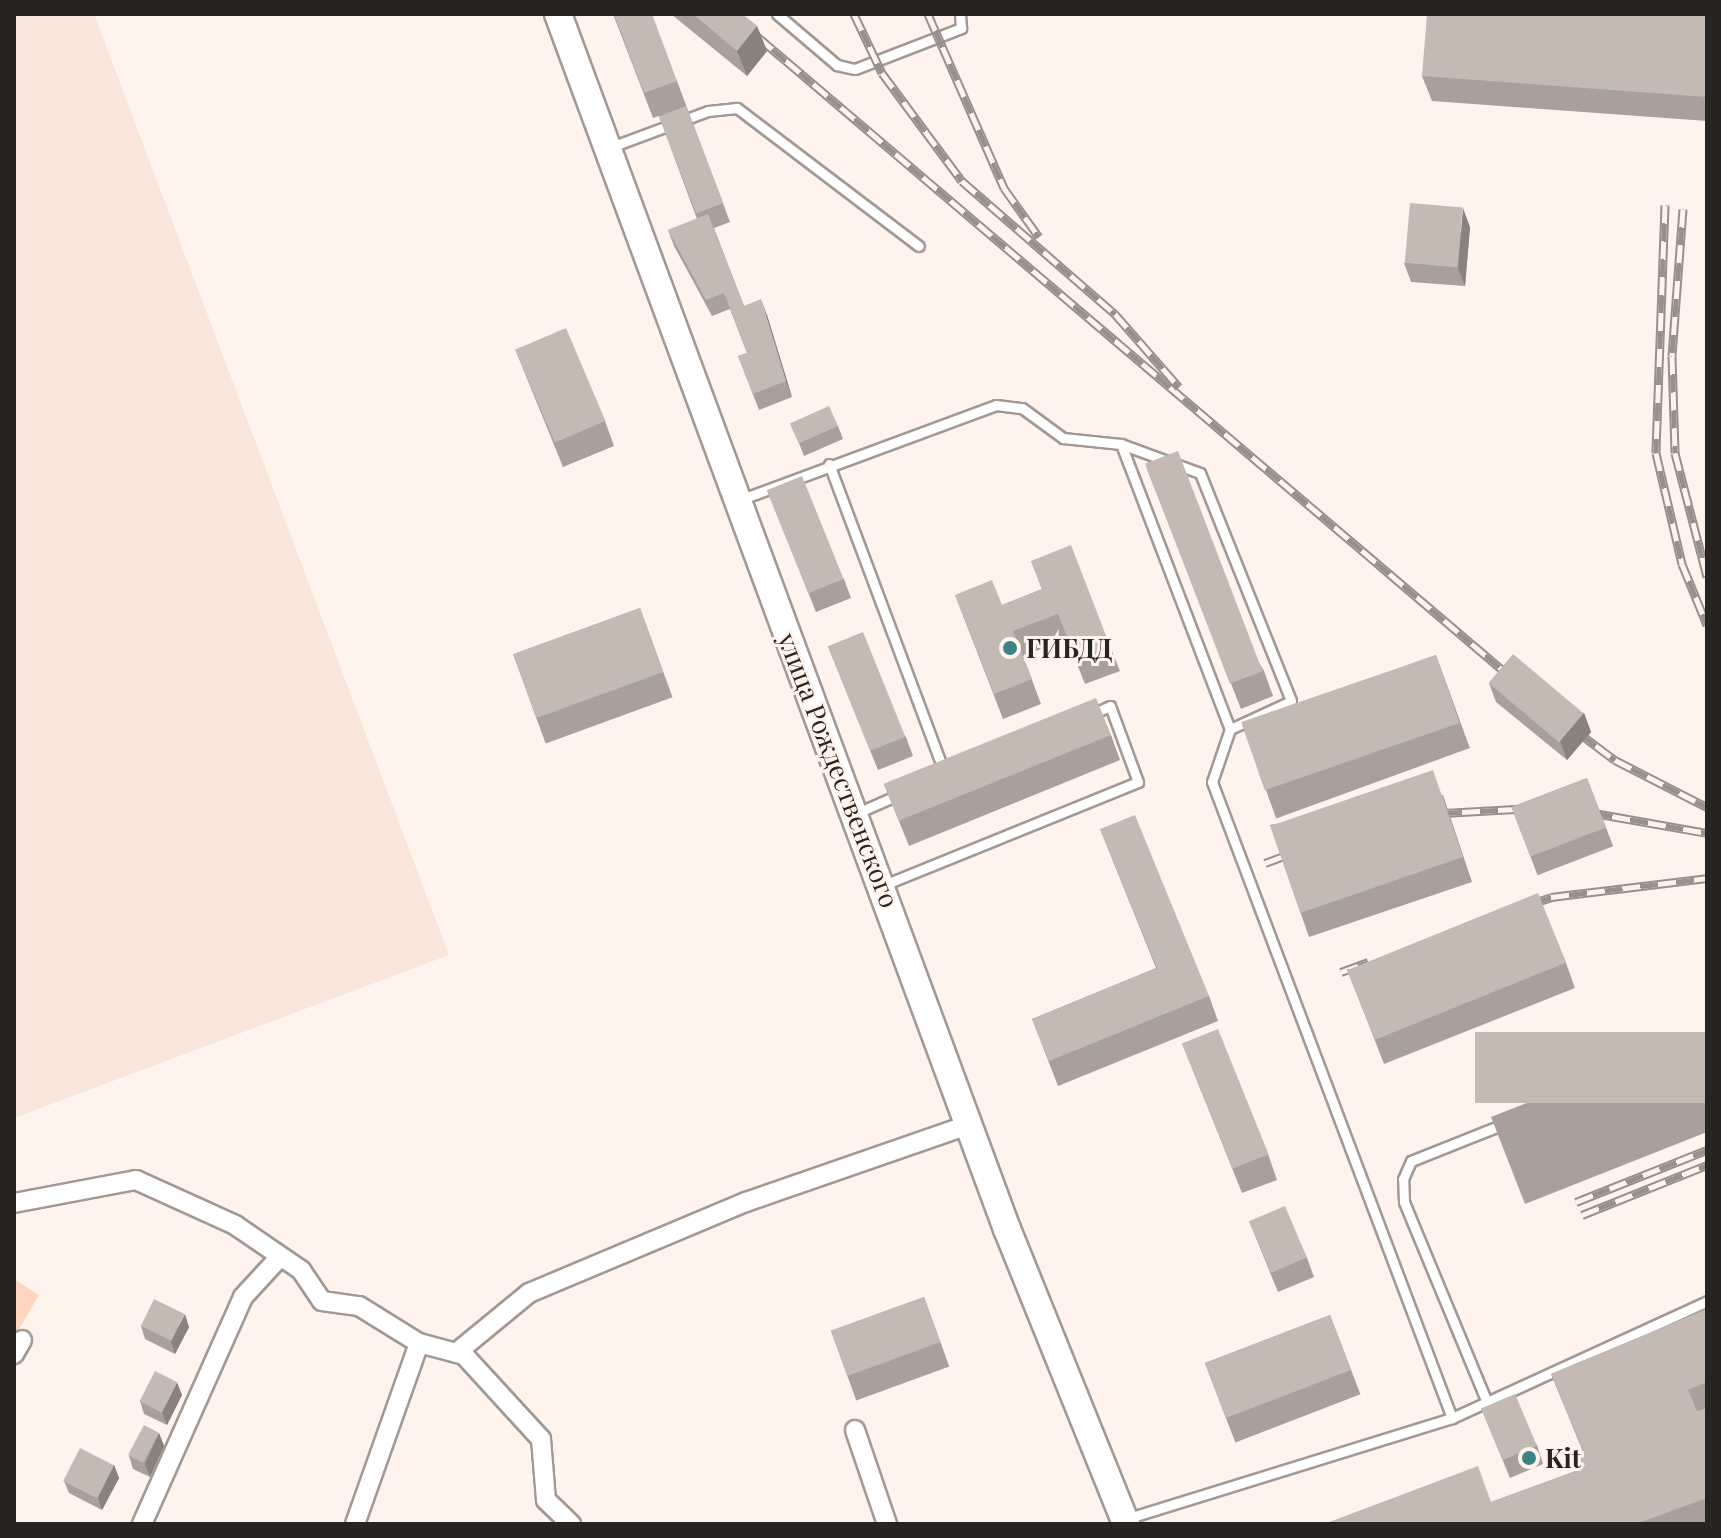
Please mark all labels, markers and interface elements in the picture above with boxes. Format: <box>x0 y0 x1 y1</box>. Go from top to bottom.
street label: улица Рождественского <box>772 628 906 912</box>
place label: ГИБДД <box>1026 632 1112 664</box>
marker: ГИБДД <box>1001 639 1019 657</box>
place label: Kit <box>1545 1442 1581 1474</box>
marker: Kit <box>1520 1449 1538 1467</box>

